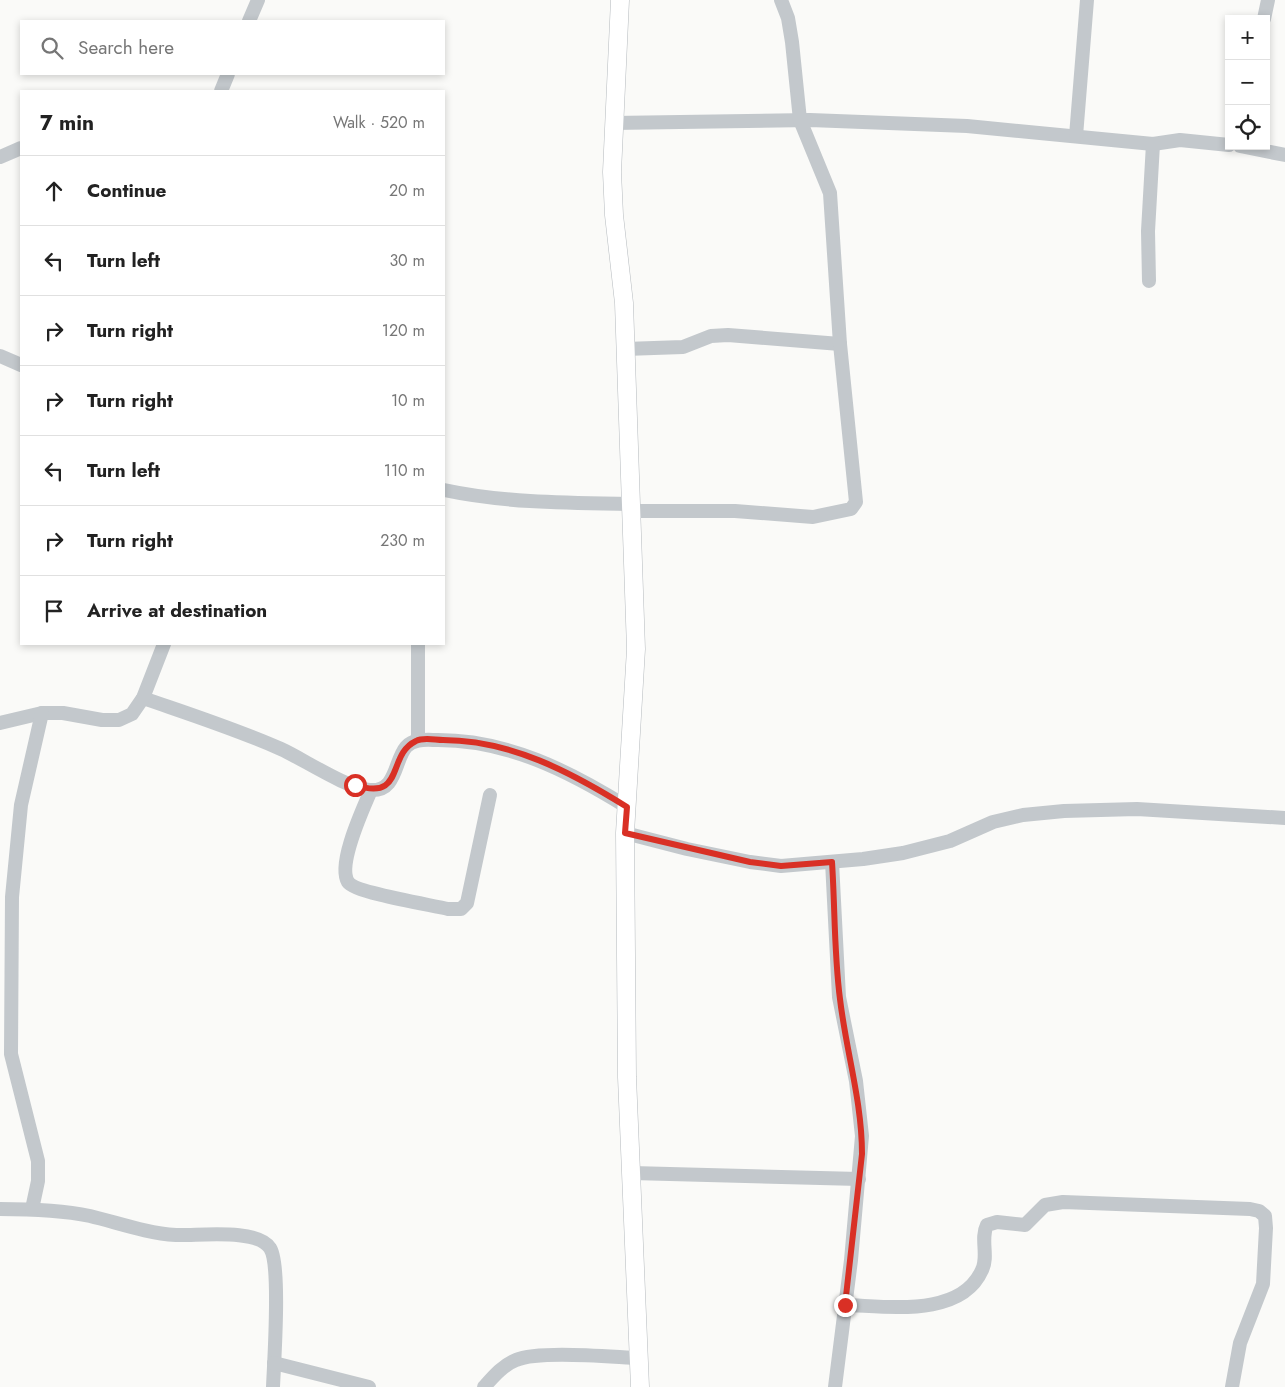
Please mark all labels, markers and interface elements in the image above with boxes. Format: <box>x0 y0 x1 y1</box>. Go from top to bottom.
map controls <box>1225 15 1270 150</box>
button: + <box>1225 15 1270 60</box>
search box <box>20 20 445 75</box>
icon: search <box>38 34 66 62</box>
text: Search here <box>78 34 174 61</box>
button: − <box>1225 60 1270 105</box>
button: locate <box>1225 105 1270 150</box>
text: 7 min <box>40 108 94 138</box>
text: Walk · 520 m <box>333 111 425 134</box>
icon: ahead <box>40 177 68 205</box>
text: Continue <box>87 177 166 204</box>
text: 20 m <box>389 179 425 202</box>
icon: left <box>40 247 68 275</box>
text: Turn left <box>87 247 160 274</box>
text: 30 m <box>389 249 425 272</box>
icon: right <box>40 317 68 345</box>
text: Turn right <box>87 317 173 344</box>
text: 120 m <box>382 319 425 342</box>
icon: right <box>40 387 68 415</box>
text: Turn right <box>87 387 173 414</box>
text: 10 m <box>391 389 425 412</box>
icon: left <box>40 457 68 485</box>
text: Turn left <box>87 457 160 484</box>
text: 110 m <box>384 459 425 482</box>
icon: right <box>40 527 68 555</box>
text: Turn right <box>87 527 173 554</box>
text: 230 m <box>380 529 425 552</box>
icon: arrive <box>40 597 68 625</box>
text: Arrive at destination <box>87 597 267 624</box>
route start <box>344 774 367 797</box>
route end <box>834 1294 857 1317</box>

